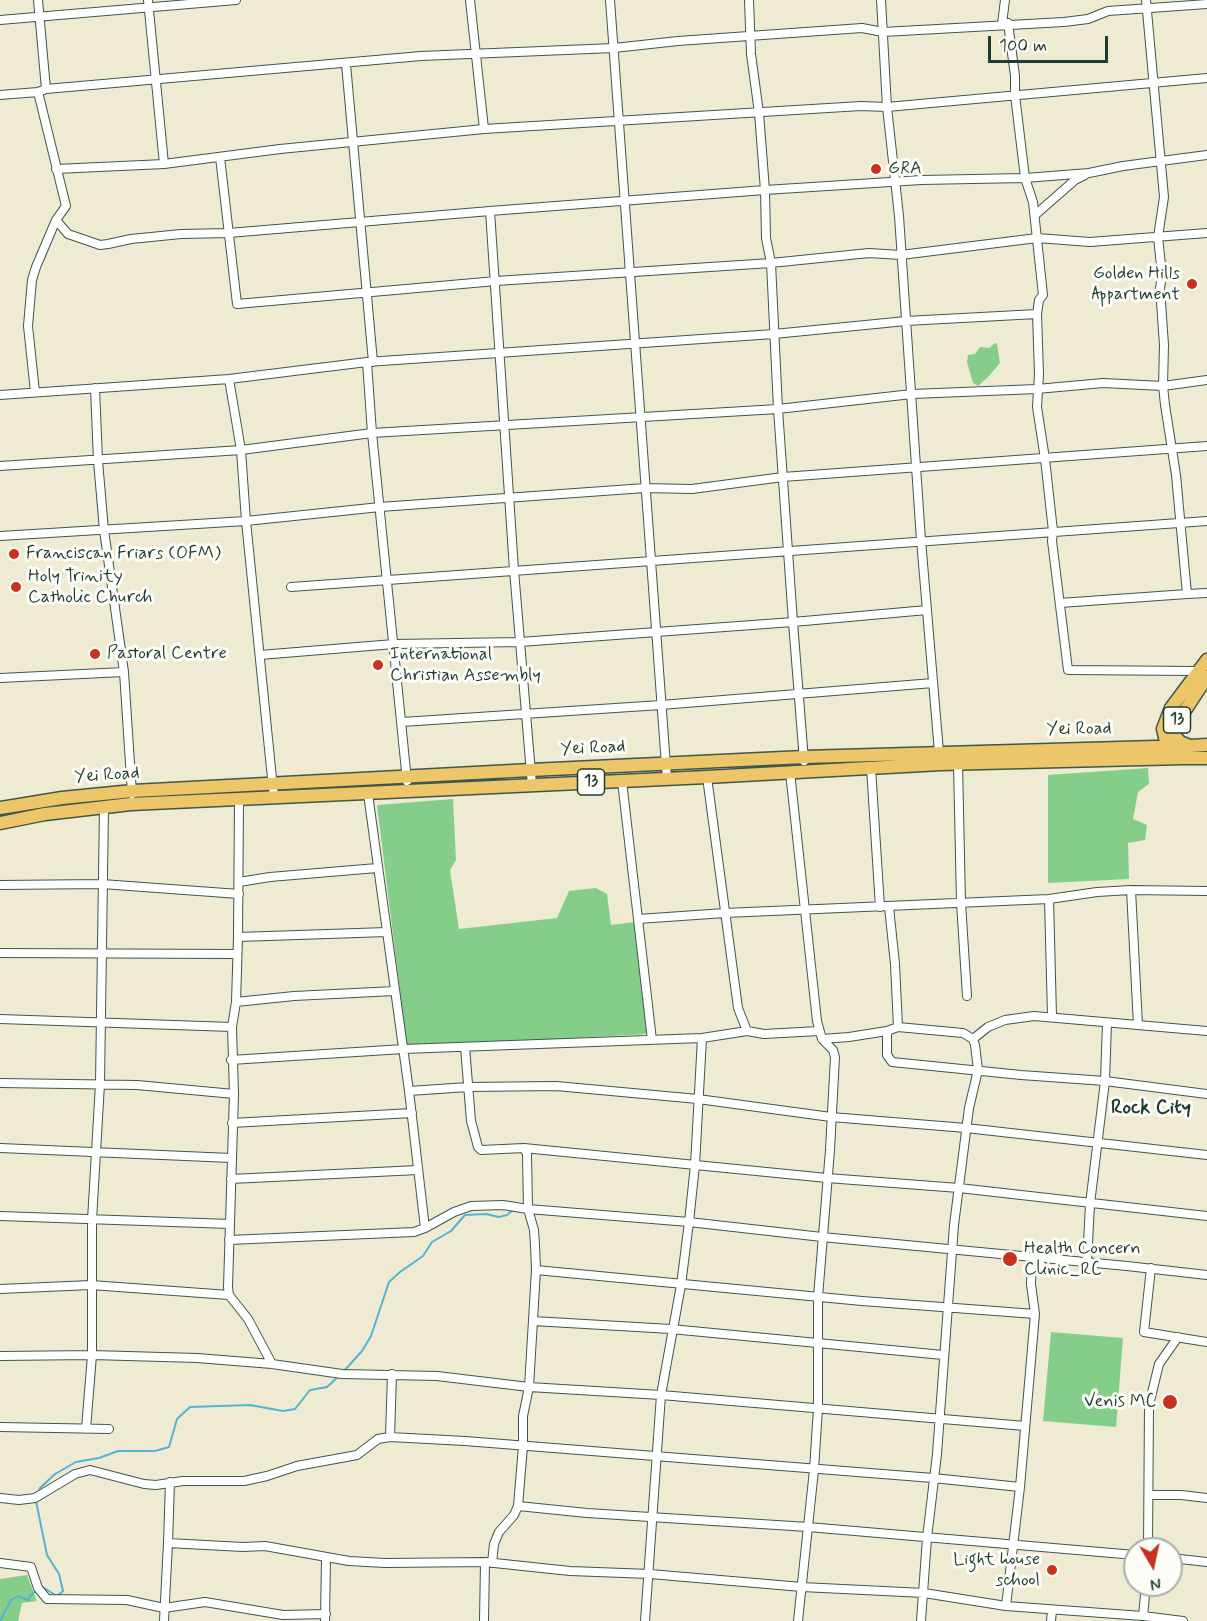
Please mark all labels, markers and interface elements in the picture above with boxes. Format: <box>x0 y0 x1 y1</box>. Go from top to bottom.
scale bar <box>991 24 1111 62</box>
text: 100 m <box>999 34 1047 58</box>
place label: GRA <box>888 158 922 180</box>
marker: GRA <box>869 162 883 176</box>
place label: Golden Hills Appartment <box>1091 263 1180 306</box>
marker: Golden Hills Appartment <box>1185 277 1199 291</box>
place label: Franciscan Friars (OFM) <box>26 543 221 565</box>
marker: Franciscan Friars (OFM) <box>7 547 21 561</box>
place label: Holy Trinity Catholic Church <box>28 566 153 608</box>
marker: Holy Trinity Catholic Church <box>9 580 23 594</box>
place label: Pastoral Centre <box>107 643 227 665</box>
place label: International Christian Assembly <box>390 644 541 686</box>
marker: Pastoral Centre <box>88 647 102 661</box>
marker: International Christian Assembly <box>371 658 385 672</box>
road number: 13 <box>1164 707 1190 733</box>
street label: Yei Road <box>1046 719 1112 741</box>
street label: Yei Road <box>560 737 626 761</box>
street label: Yei Road <box>74 763 140 789</box>
road number: 13 <box>578 769 604 795</box>
district label: Rock City <box>1111 1097 1191 1121</box>
place label: Health Concern Clinic_RC <box>1024 1238 1141 1280</box>
marker: Health Concern Clinic_RC <box>1001 1250 1019 1268</box>
place label: Venis MC <box>1084 1391 1156 1413</box>
marker: Venis MC <box>1161 1393 1179 1411</box>
north arrow <box>1123 1537 1183 1597</box>
place label: Light house school <box>953 1549 1040 1592</box>
marker: Light house school <box>1045 1563 1059 1577</box>
text: N <box>1149 1572 1162 1595</box>

